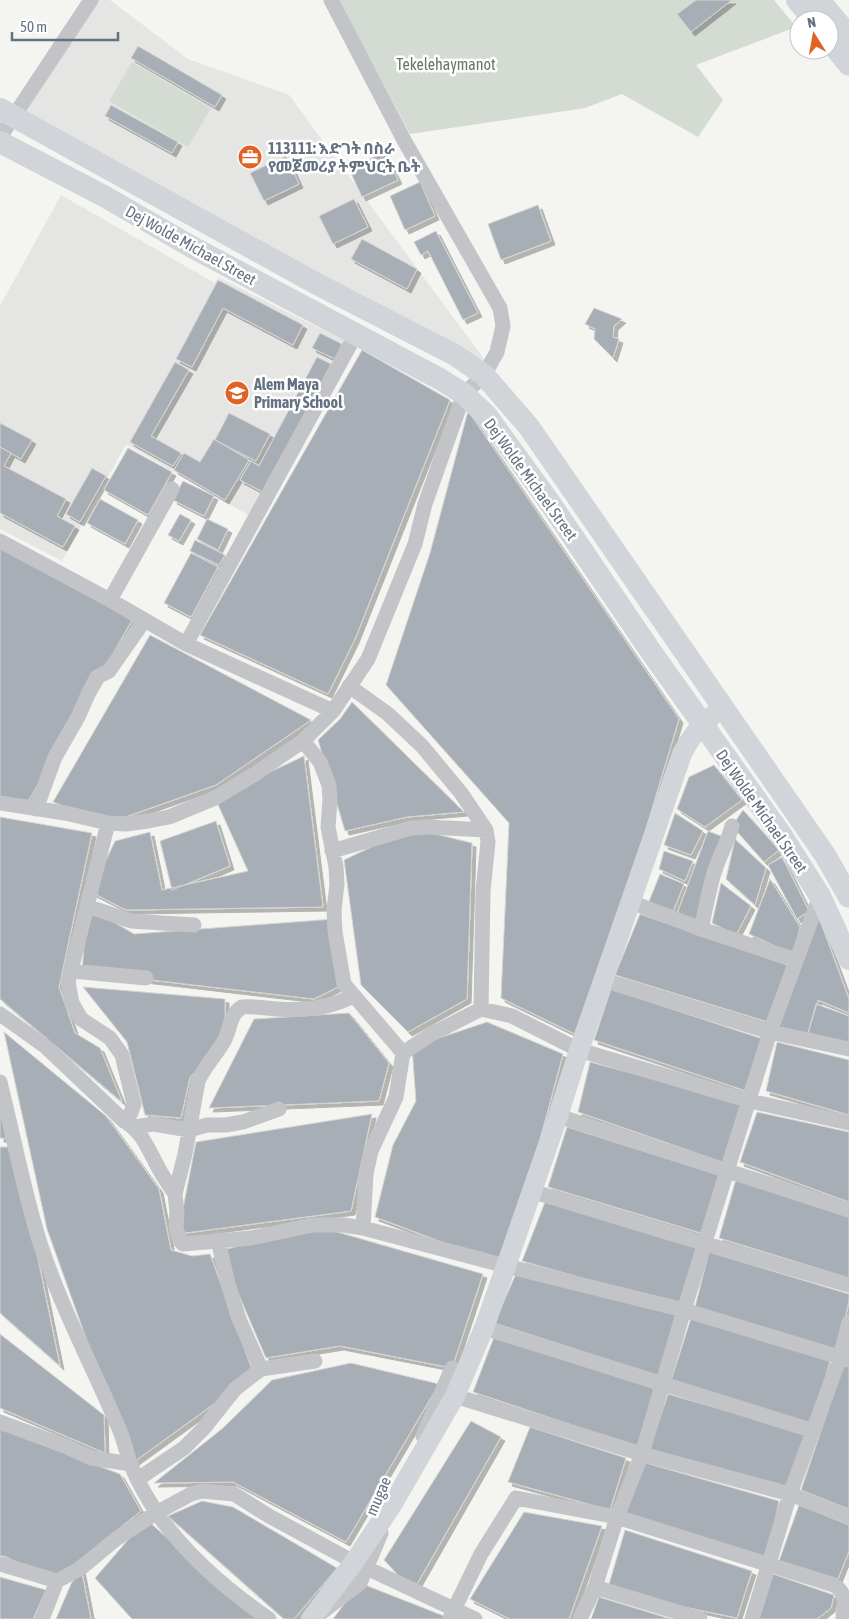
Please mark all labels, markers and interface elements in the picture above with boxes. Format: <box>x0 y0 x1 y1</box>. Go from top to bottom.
scale bar <box>12 10 119 42</box>
north arrow <box>789 10 839 60</box>
text: N <box>806 14 817 31</box>
text: 50 m <box>20 18 47 35</box>
park label: Tekelehaymanot <box>396 55 496 74</box>
place label: 113111: እድገት በስራ የመጀመሪያ ትምህርት ቤት <box>268 139 421 175</box>
office icon: 113111: እድገት በስራ የመጀመሪያ ትምህርት ቤት <box>237 144 263 170</box>
street label: Dej Wolde Michael Street <box>122 202 260 289</box>
place label: Alem Maya Primary School <box>253 375 343 411</box>
school or university icon: Alem Maya Primary School <box>224 380 250 406</box>
street label: Dej Wolde Michael Street <box>480 415 581 544</box>
street label: Dej Wolde Michael Street <box>712 746 812 877</box>
street label: mugae <box>362 1474 395 1519</box>

